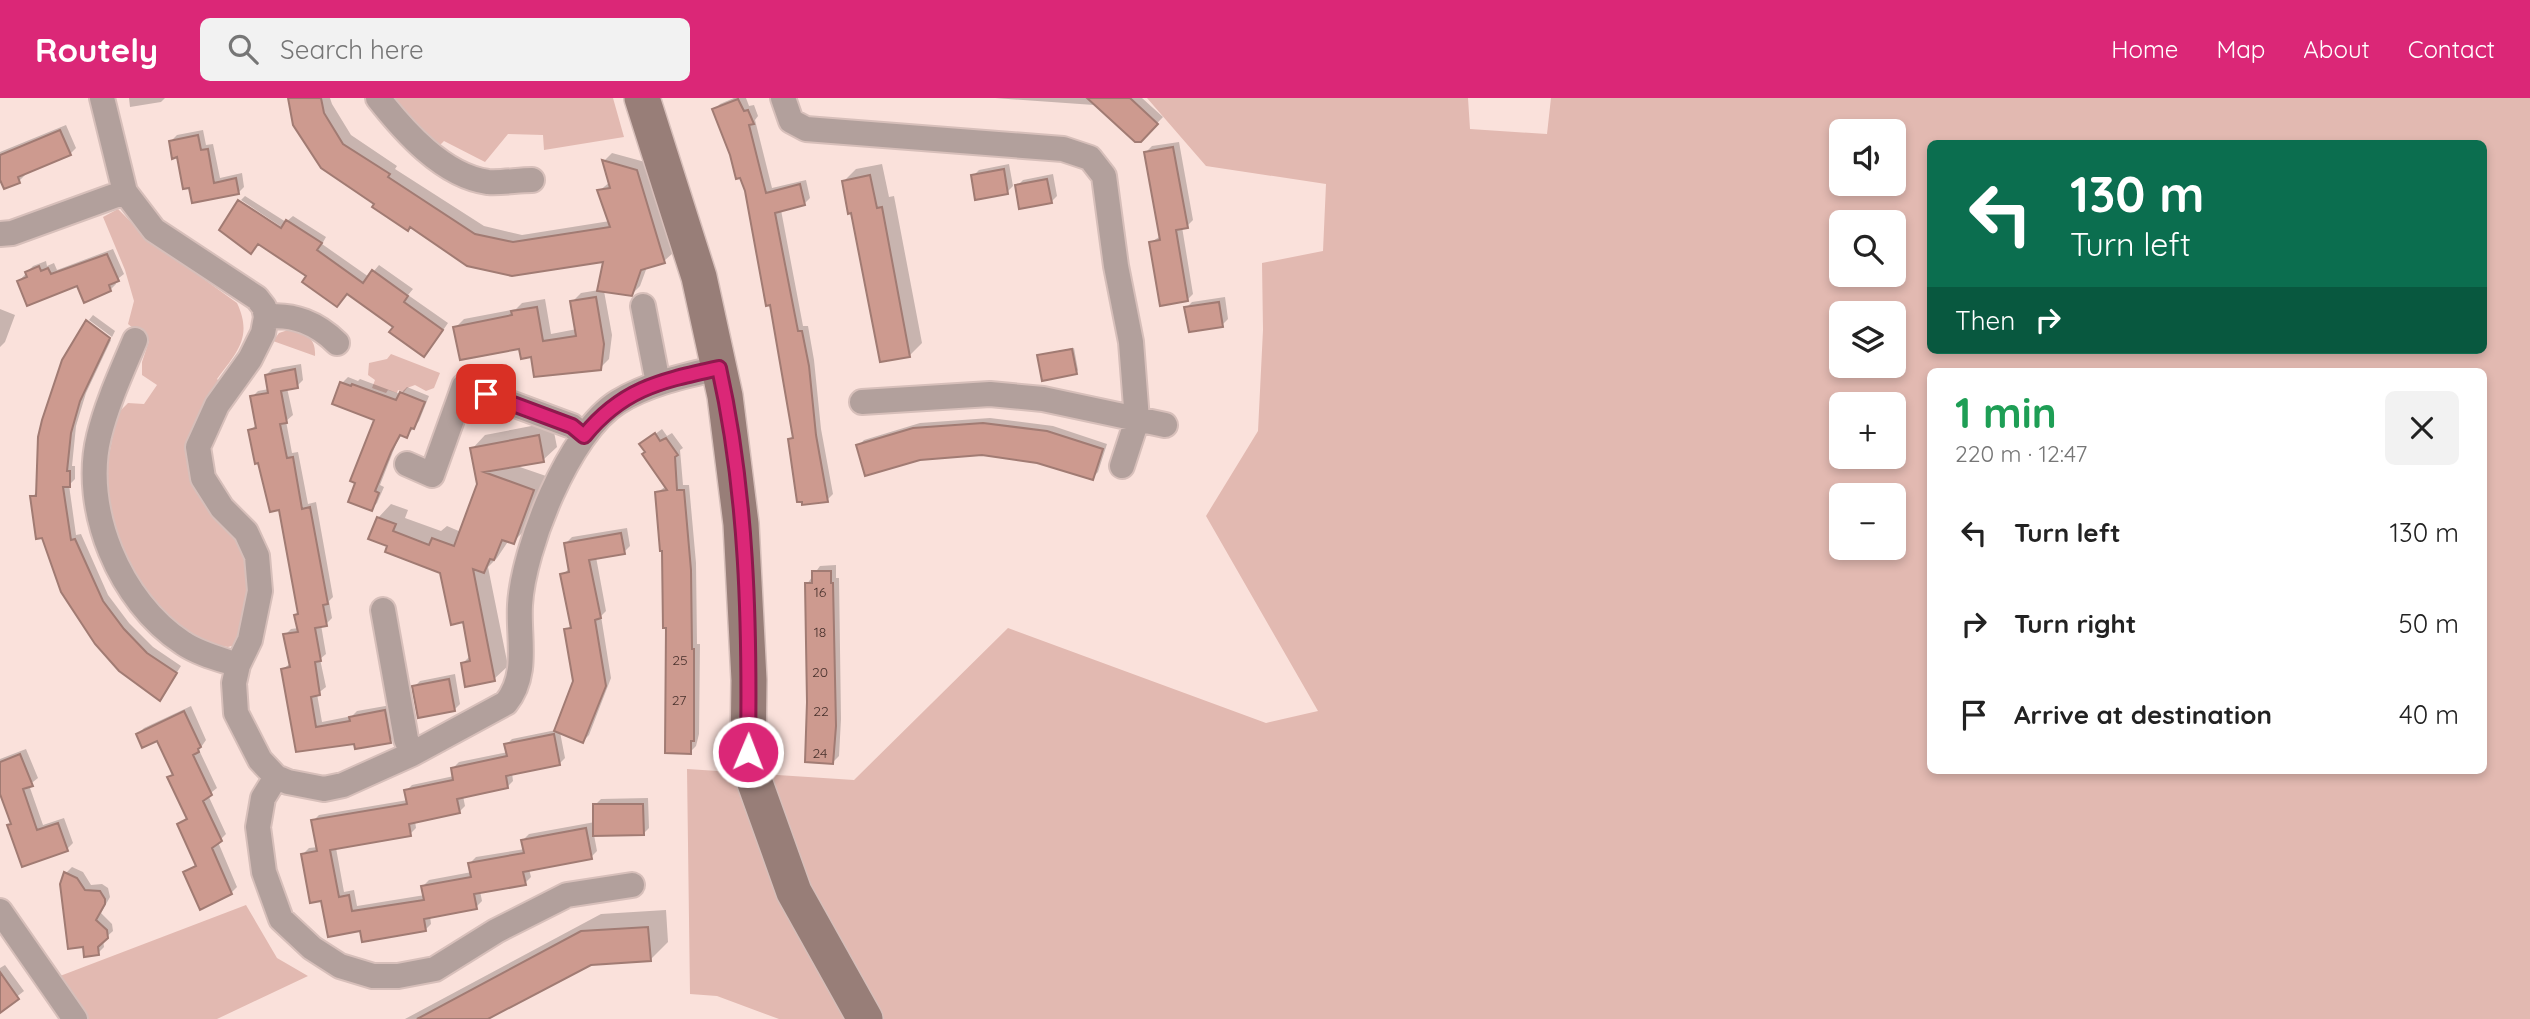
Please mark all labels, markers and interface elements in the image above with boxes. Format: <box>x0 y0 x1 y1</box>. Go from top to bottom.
search box <box>200 18 690 81</box>
text: Routely <box>35 29 158 70</box>
icon: search <box>224 30 262 68</box>
text: Search here <box>280 33 424 66</box>
text: Home <box>2111 34 2178 64</box>
text: Map <box>2216 34 2265 64</box>
text: About <box>2303 34 2370 64</box>
text: Contact <box>2408 34 2495 64</box>
map controls <box>1829 119 1906 560</box>
button: sound <box>1829 119 1906 196</box>
text: 130 m <box>2070 163 2204 224</box>
icon: left <box>1955 168 2046 259</box>
button: search <box>1829 210 1906 287</box>
text: Turn left <box>2070 224 2191 264</box>
button: layers <box>1829 301 1906 378</box>
icon: right <box>2029 301 2067 339</box>
text: Then <box>1955 304 2015 337</box>
pin <box>456 364 516 424</box>
icon: arrive <box>467 375 505 413</box>
text: 1 min <box>1955 386 2057 439</box>
button: close <box>2385 391 2459 465</box>
button: + <box>1829 392 1906 469</box>
text: 220 m · 12:47 <box>1955 439 2087 468</box>
button: − <box>1829 483 1906 560</box>
icon: left <box>1955 514 1993 552</box>
text: Turn left <box>2014 516 2121 549</box>
text: 130 m <box>2389 516 2459 549</box>
house number: 16 <box>814 583 827 601</box>
icon: right <box>1955 605 1993 643</box>
text: Turn right <box>2014 607 2136 640</box>
text: 50 m <box>2399 607 2459 640</box>
house number: 18 <box>814 623 826 641</box>
house number: 25 <box>672 651 688 669</box>
house number: 20 <box>812 663 828 681</box>
house number: 27 <box>672 691 686 709</box>
icon: arrive <box>1955 696 1993 734</box>
text: Arrive at destination <box>2014 698 2272 731</box>
text: 40 m <box>2399 698 2459 731</box>
house number: 22 <box>813 702 829 720</box>
position arrow <box>711 715 785 789</box>
house number: 24 <box>813 744 827 762</box>

